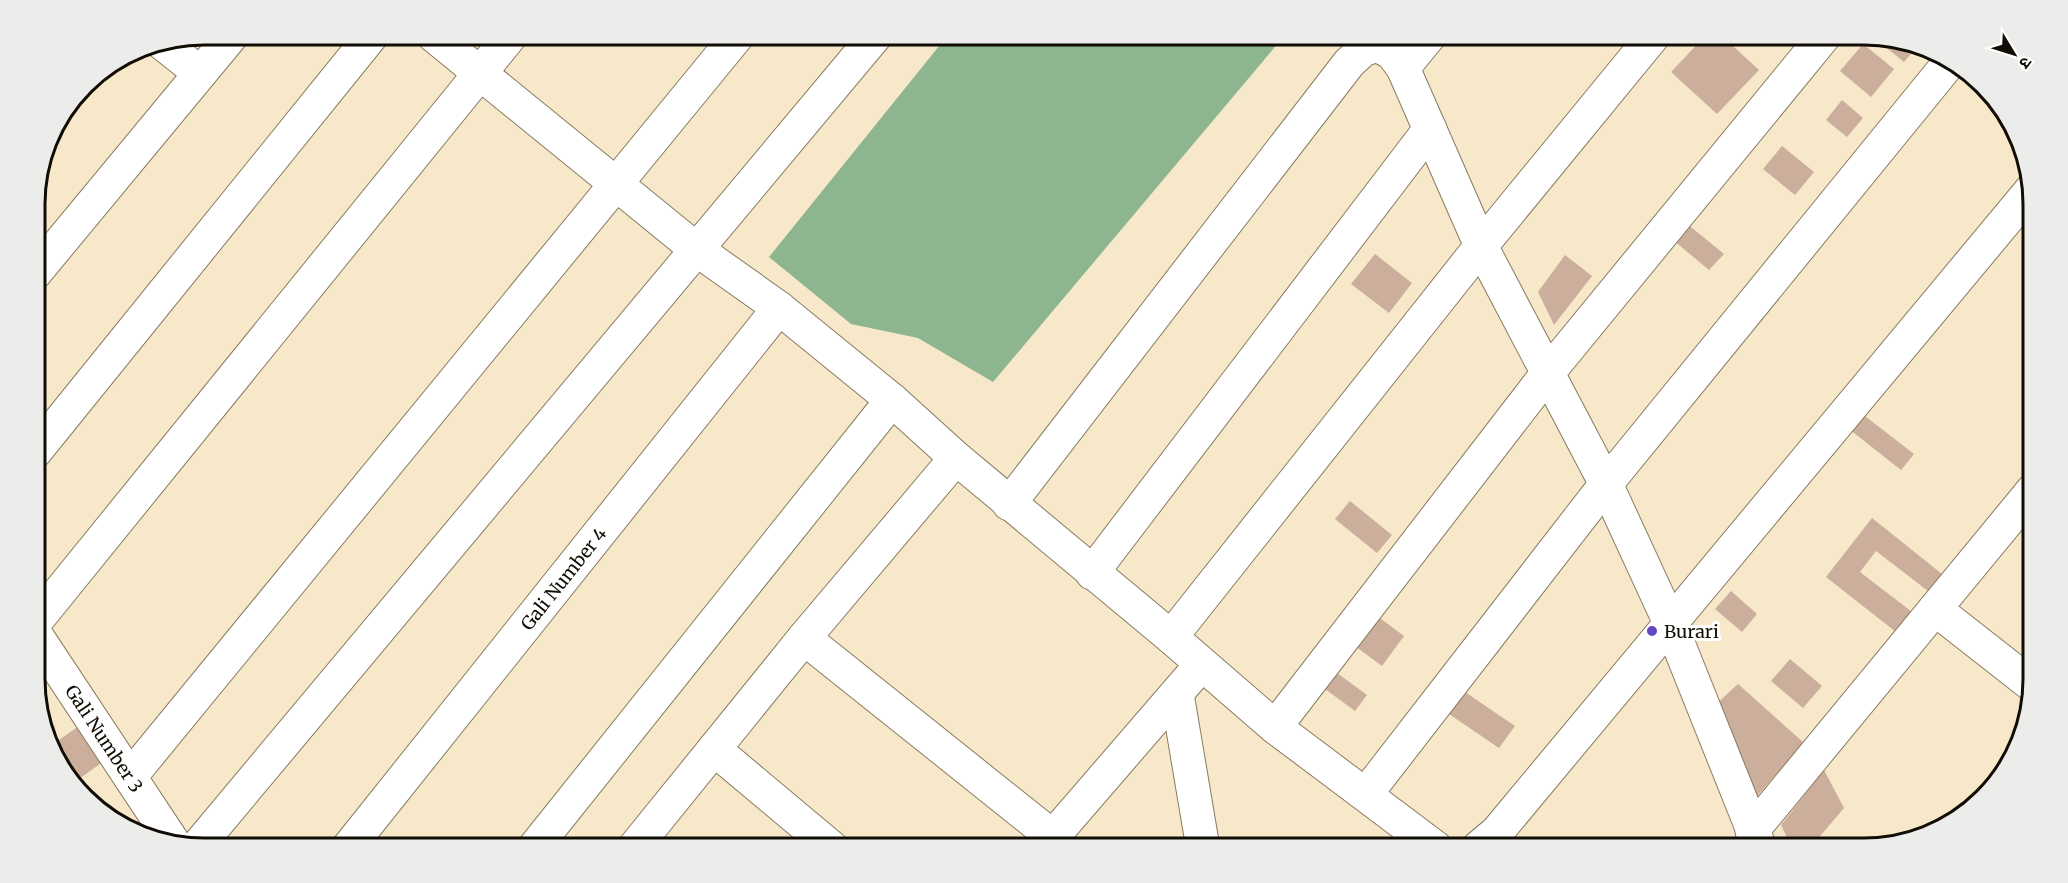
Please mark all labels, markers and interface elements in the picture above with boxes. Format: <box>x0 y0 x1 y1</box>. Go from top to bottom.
north arrow <box>1984 24 2044 84</box>
text: उ <box>2015 53 2037 74</box>
street label: Gali Number 4 <box>515 522 611 634</box>
place label: Burari <box>1664 620 1719 643</box>
marker: Burari <box>1645 624 1659 638</box>
street label: Gali Number 3 <box>61 680 148 797</box>

